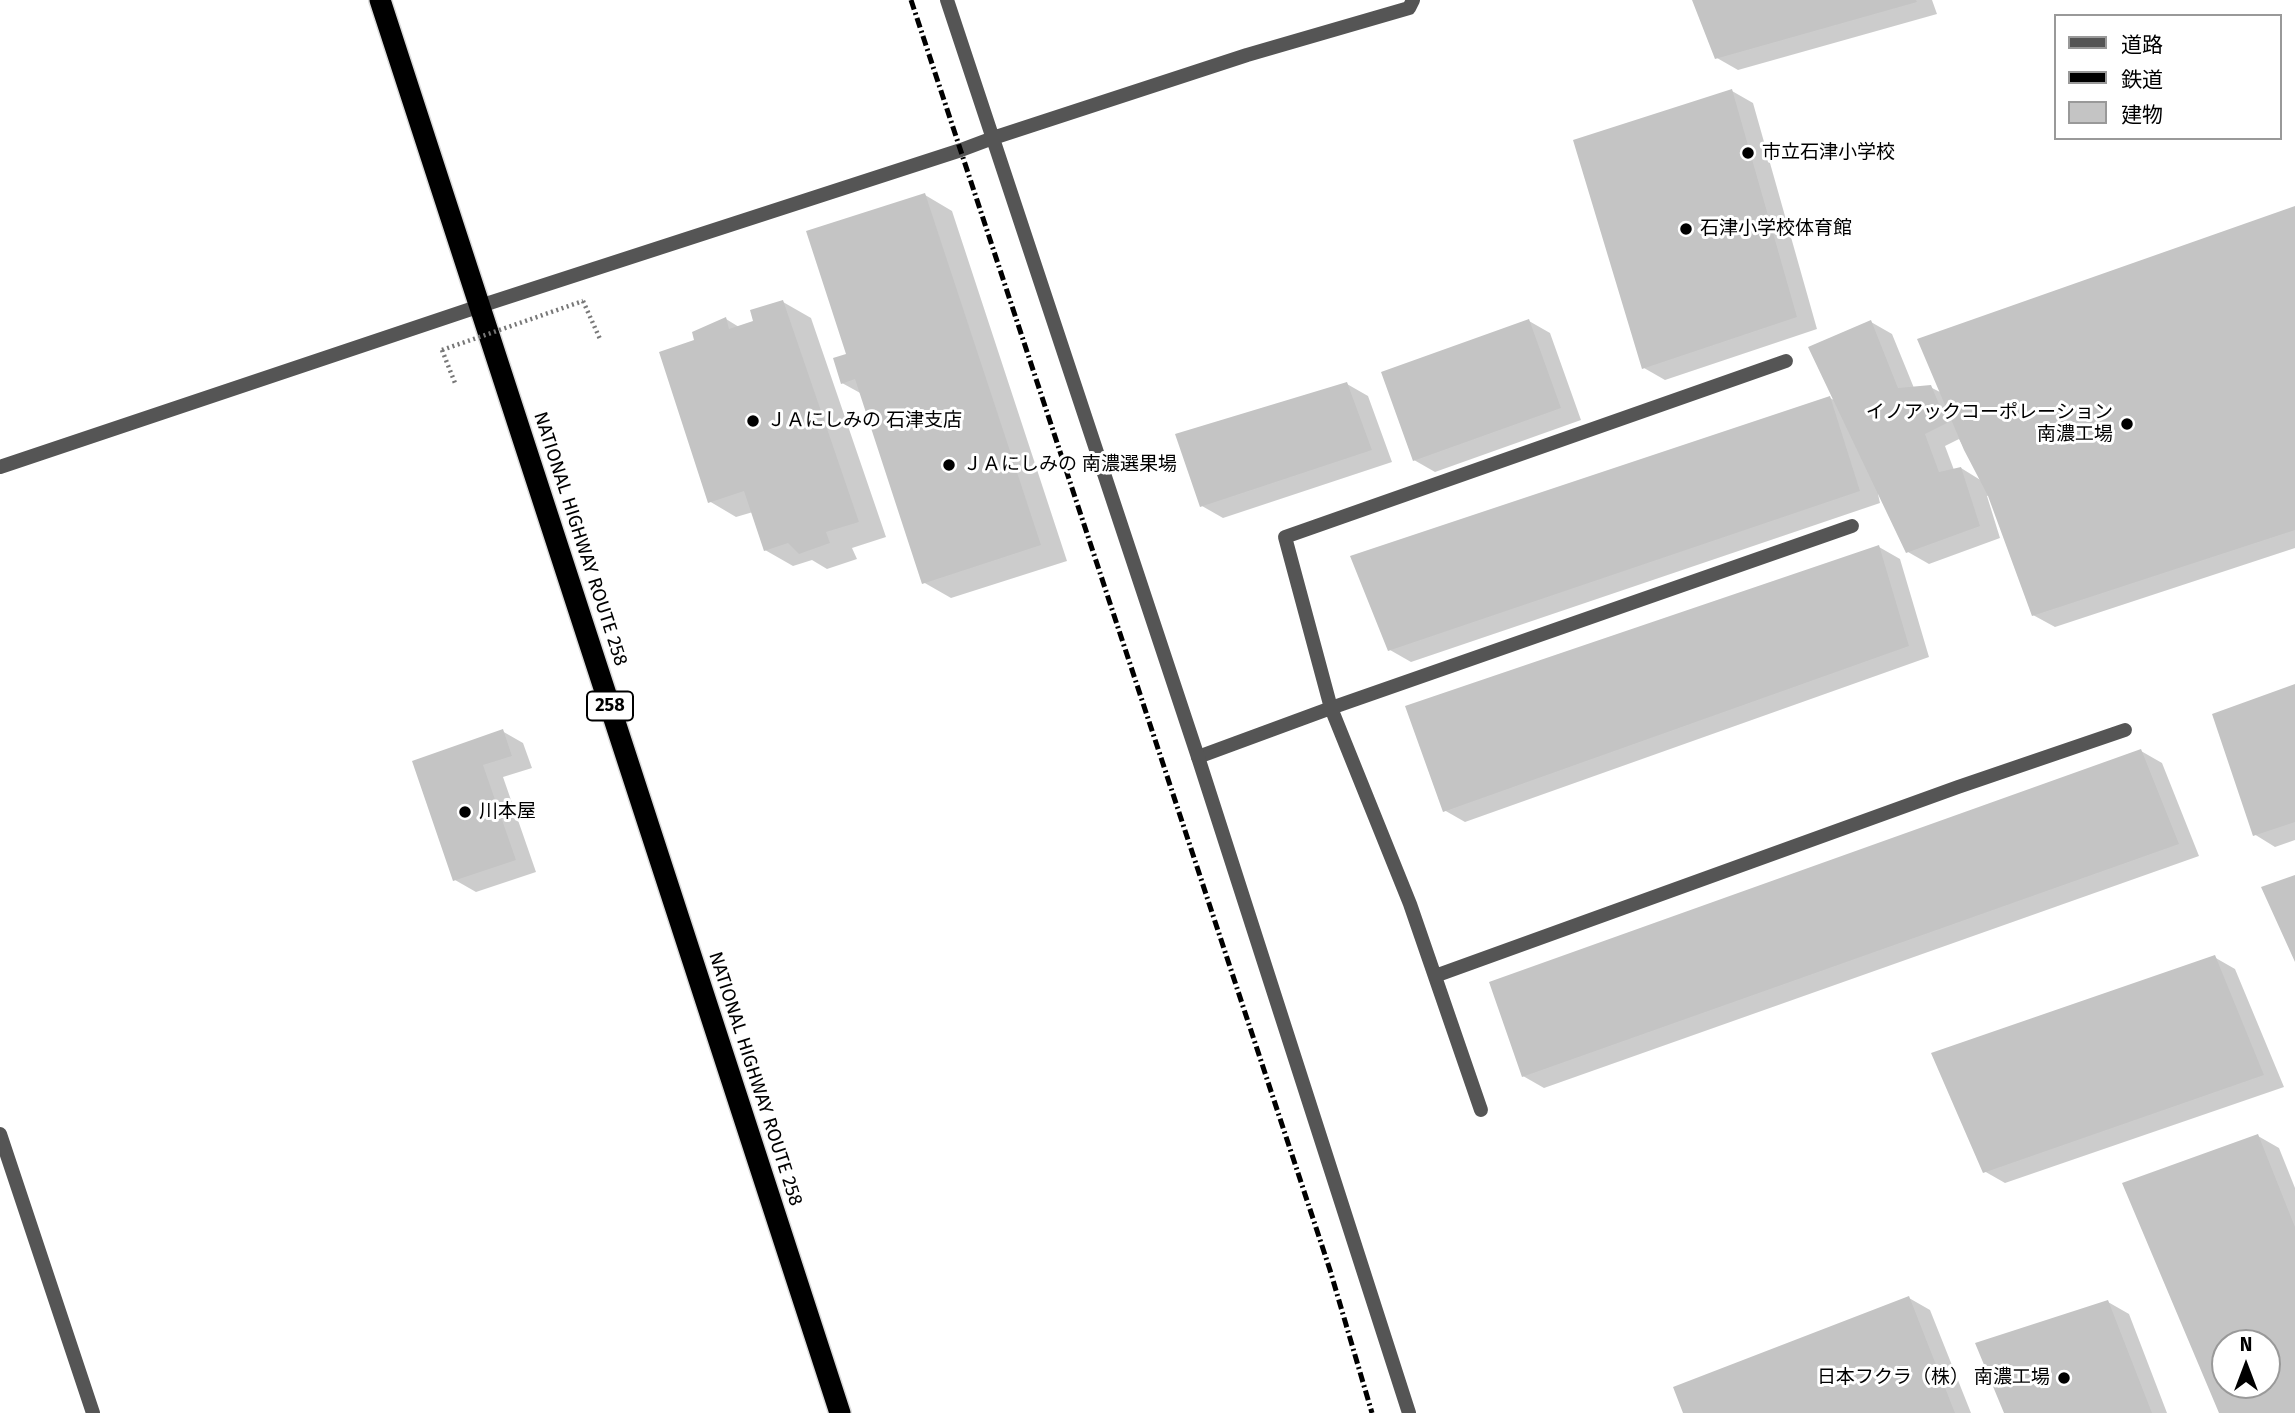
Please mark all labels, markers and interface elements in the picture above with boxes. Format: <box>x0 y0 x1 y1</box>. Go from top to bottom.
legend <box>2054 14 2281 140</box>
text: 道路 <box>2121 32 2163 58</box>
text: 鉄道 <box>2121 67 2163 93</box>
text: 建物 <box>2121 102 2163 128</box>
place label: 市立石津小学校 <box>1762 142 1895 164</box>
marker: 市立石津小学校 <box>1740 145 1756 161</box>
place label: 石津小学校体育館 <box>1700 218 1852 240</box>
marker: 石津小学校体育館 <box>1678 221 1694 237</box>
place label: イノアックコーポレーション 南濃工場 <box>1866 402 2113 446</box>
street label: NATIONAL HIGHWAY ROUTE 258 <box>528 409 632 669</box>
place label: ＪＡにしみの 石津支店 <box>767 410 962 432</box>
marker: ＪＡにしみの 石津支店 <box>745 413 761 429</box>
marker: イノアックコーポレーション 南濃工場 <box>2119 416 2135 432</box>
place label: ＪＡにしみの 南濃選果場 <box>963 454 1177 476</box>
marker: ＪＡにしみの 南濃選果場 <box>941 457 957 473</box>
road number: 258 <box>587 692 633 720</box>
place label: 川本屋 <box>479 801 536 823</box>
marker: 川本屋 <box>457 804 473 820</box>
street label: NATIONAL HIGHWAY ROUTE 258 <box>703 949 807 1209</box>
north arrow <box>2211 1329 2281 1399</box>
text: N <box>2240 1333 2252 1356</box>
place label: 日本フクラ（株） 南濃工場 <box>1817 1367 2050 1389</box>
marker: 日本フクラ（株） 南濃工場 <box>2056 1370 2072 1386</box>

